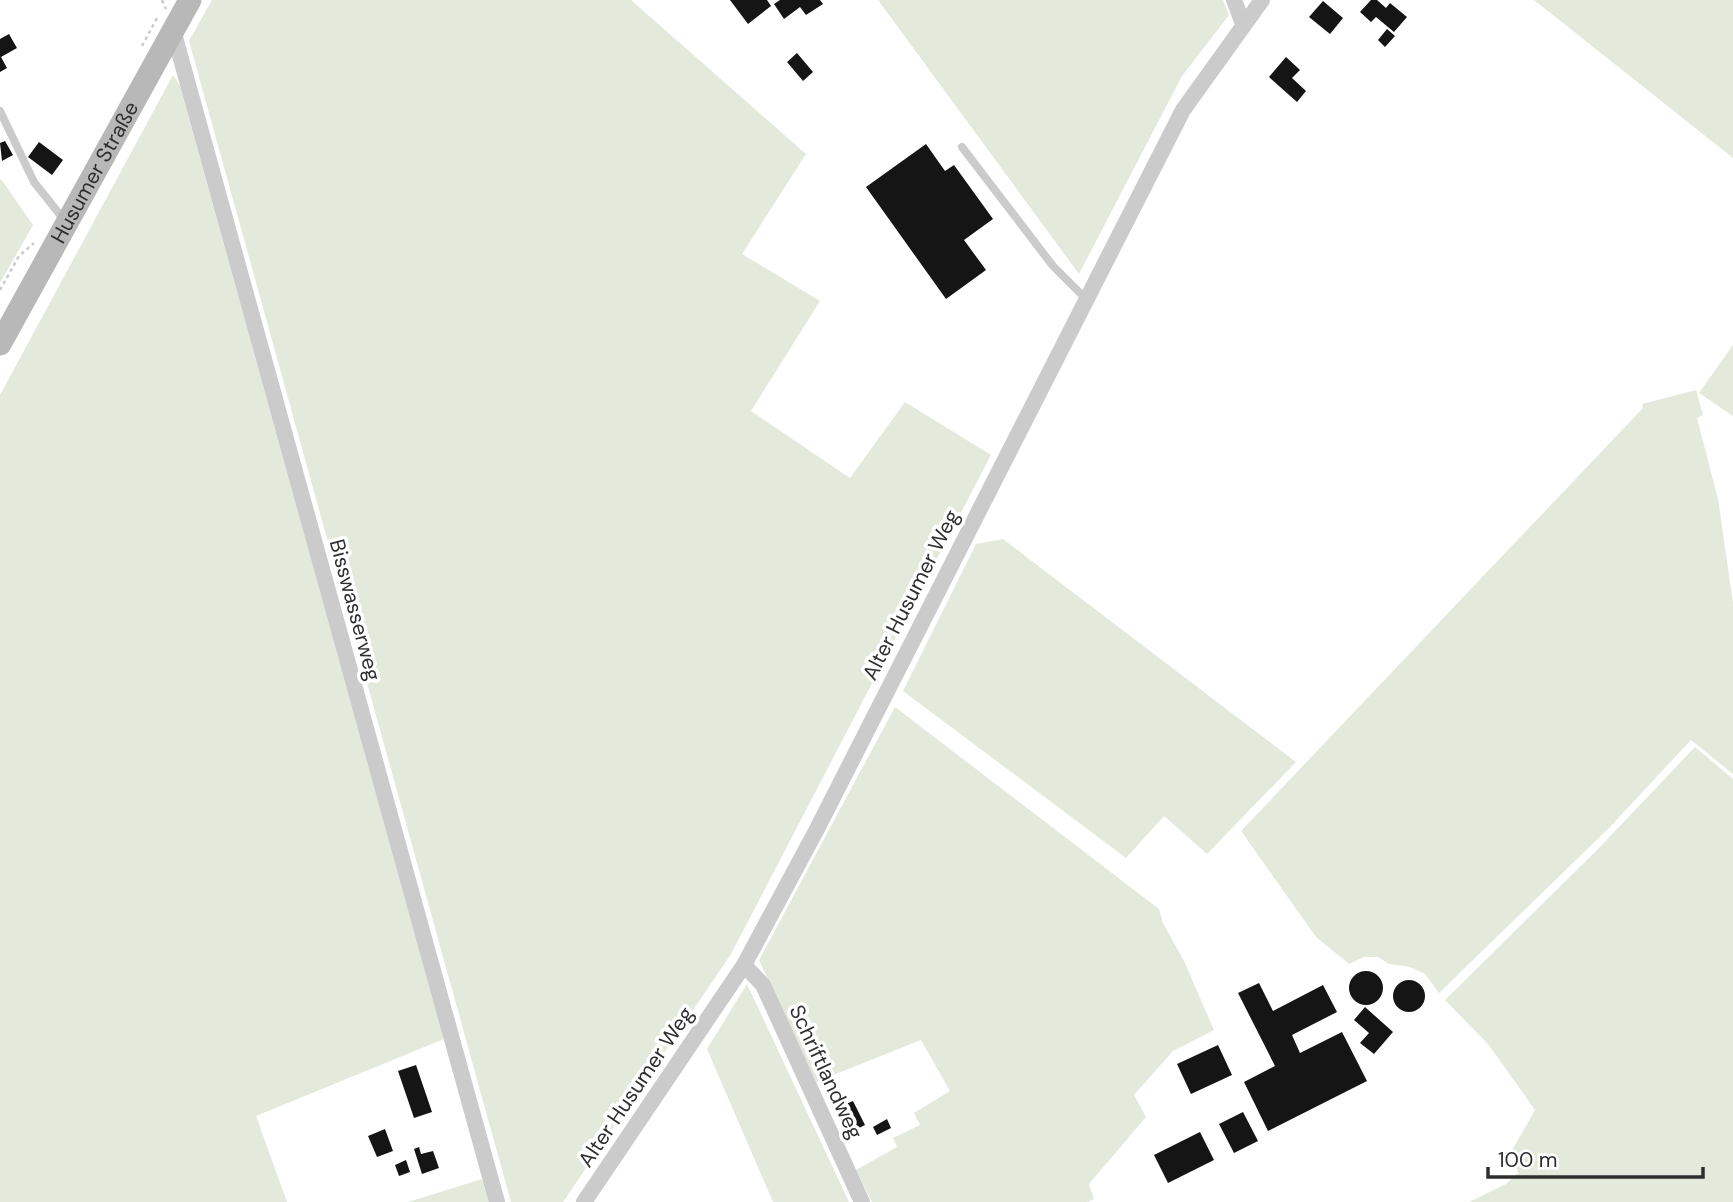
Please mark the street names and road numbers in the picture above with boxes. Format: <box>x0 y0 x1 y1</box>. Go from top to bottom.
street label: Husumer Straße <box>44 96 145 248</box>
street label: Alter Husumer Weg <box>856 505 966 685</box>
street label: Bisswasserweg <box>323 536 387 684</box>
street label: Schriftlandweg <box>783 1000 869 1144</box>
street label: Alter Husumer Weg <box>572 1001 700 1173</box>

